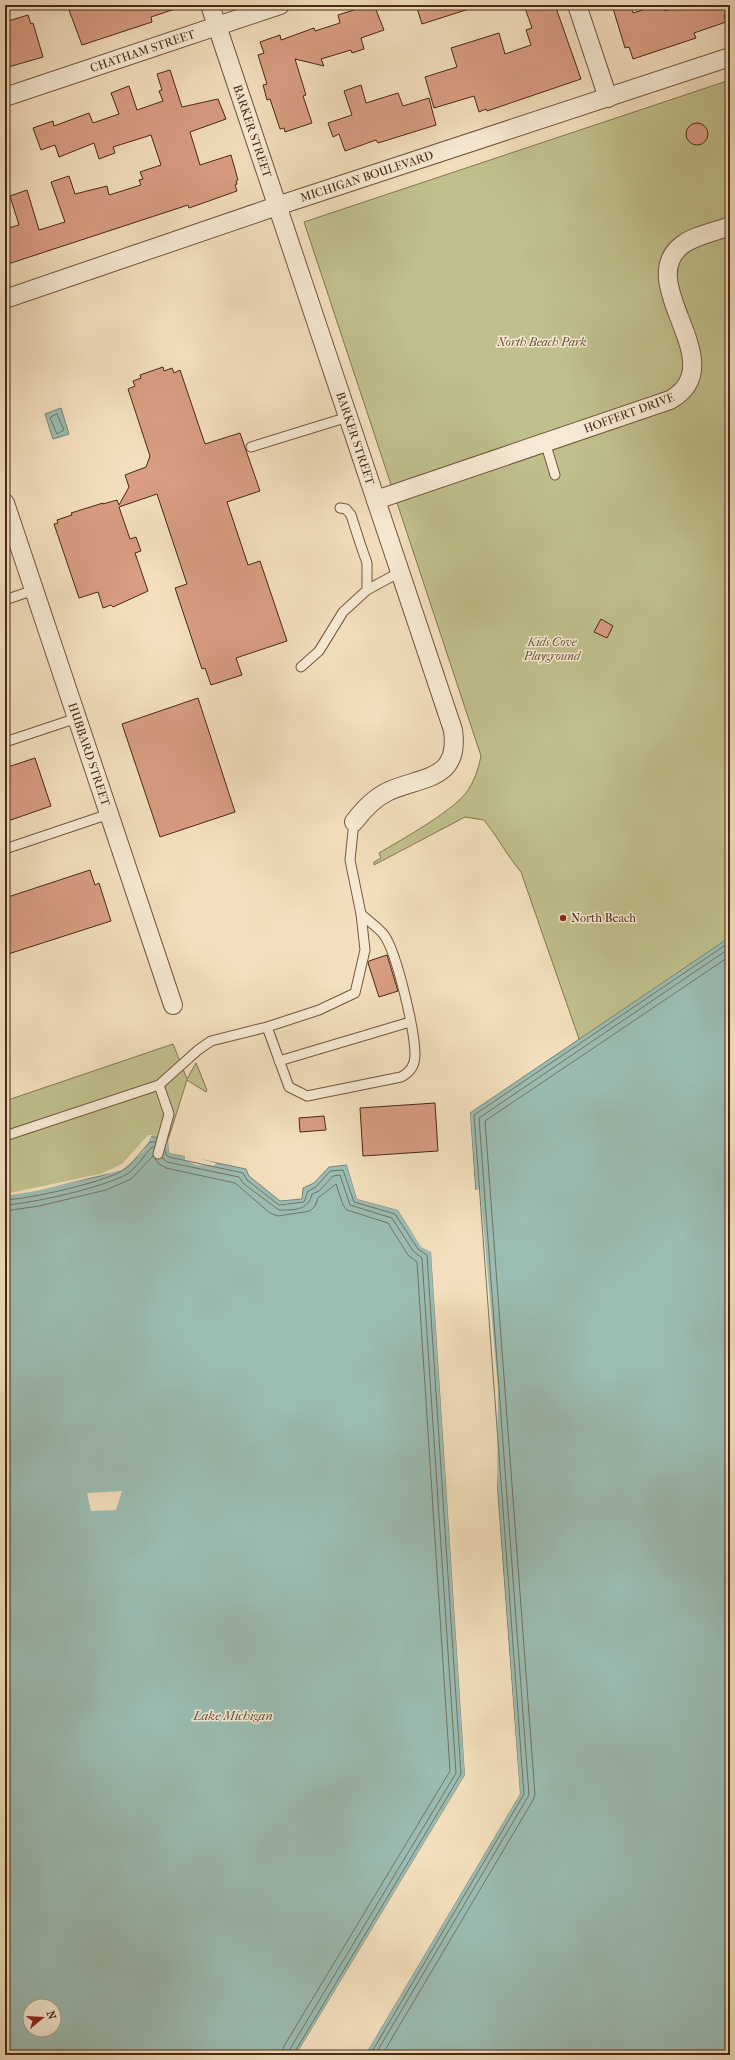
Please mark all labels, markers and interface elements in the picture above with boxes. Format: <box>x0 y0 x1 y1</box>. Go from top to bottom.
street label: CHATHAM STREET <box>88 27 198 75</box>
street label: BARKER STREET <box>230 83 275 180</box>
street label: MICHIGAN BOULEVARD <box>298 148 435 205</box>
park label: North Beach Park <box>496 335 587 349</box>
street label: BARKER STREET <box>333 390 378 488</box>
street label: HOFFERT DRIVE <box>582 390 676 436</box>
park label: Kids Cove Playground <box>523 635 582 663</box>
street label: HUBBARD STREET <box>65 701 113 809</box>
place label: North Beach <box>571 911 636 925</box>
marker: North Beach <box>558 913 568 923</box>
water label: Lake Michigan <box>192 1708 273 1723</box>
north arrow <box>22 1998 62 2038</box>
text: N <box>44 2009 59 2022</box>

